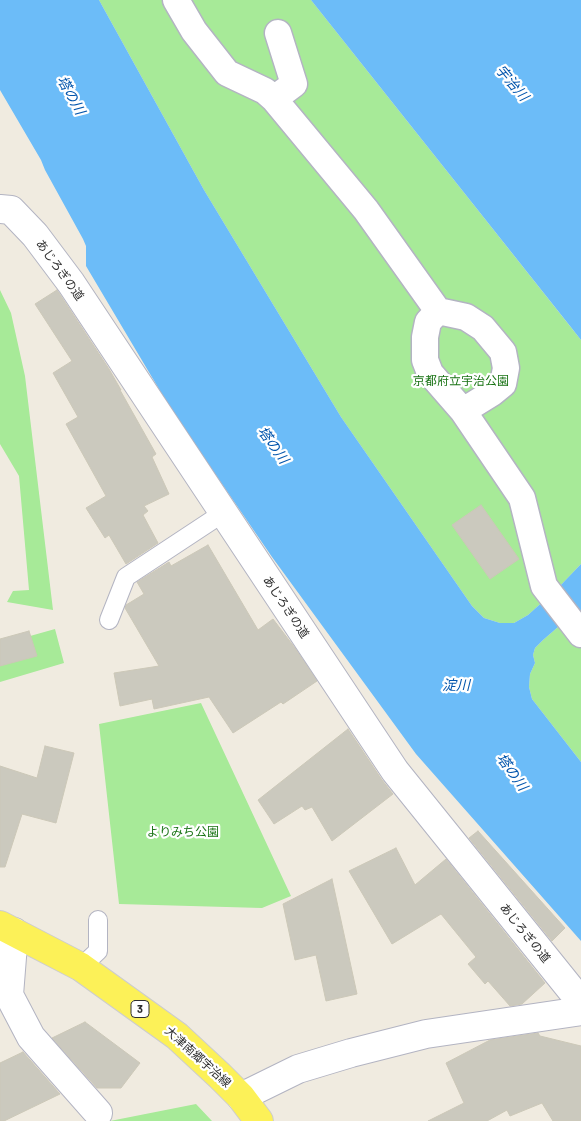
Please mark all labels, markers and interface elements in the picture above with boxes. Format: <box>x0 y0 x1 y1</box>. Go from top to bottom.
water label: 宇治川 <box>492 62 532 104</box>
water label: 塔の川 <box>53 73 89 117</box>
street label: あじろぎの道 <box>33 237 87 303</box>
park label: 京都府立宇治公園 <box>413 374 509 388</box>
water label: 塔の川 <box>254 423 292 467</box>
street label: あじろぎの道 <box>260 573 312 641</box>
water label: 淀川 <box>442 677 470 693</box>
water label: 塔の川 <box>493 750 531 794</box>
park label: よりみち公園 <box>147 825 219 839</box>
street label: あじろぎの道 <box>497 900 553 966</box>
road number: 3 <box>131 1001 149 1018</box>
street label: 大津南郷宇治線 <box>162 1024 234 1090</box>

